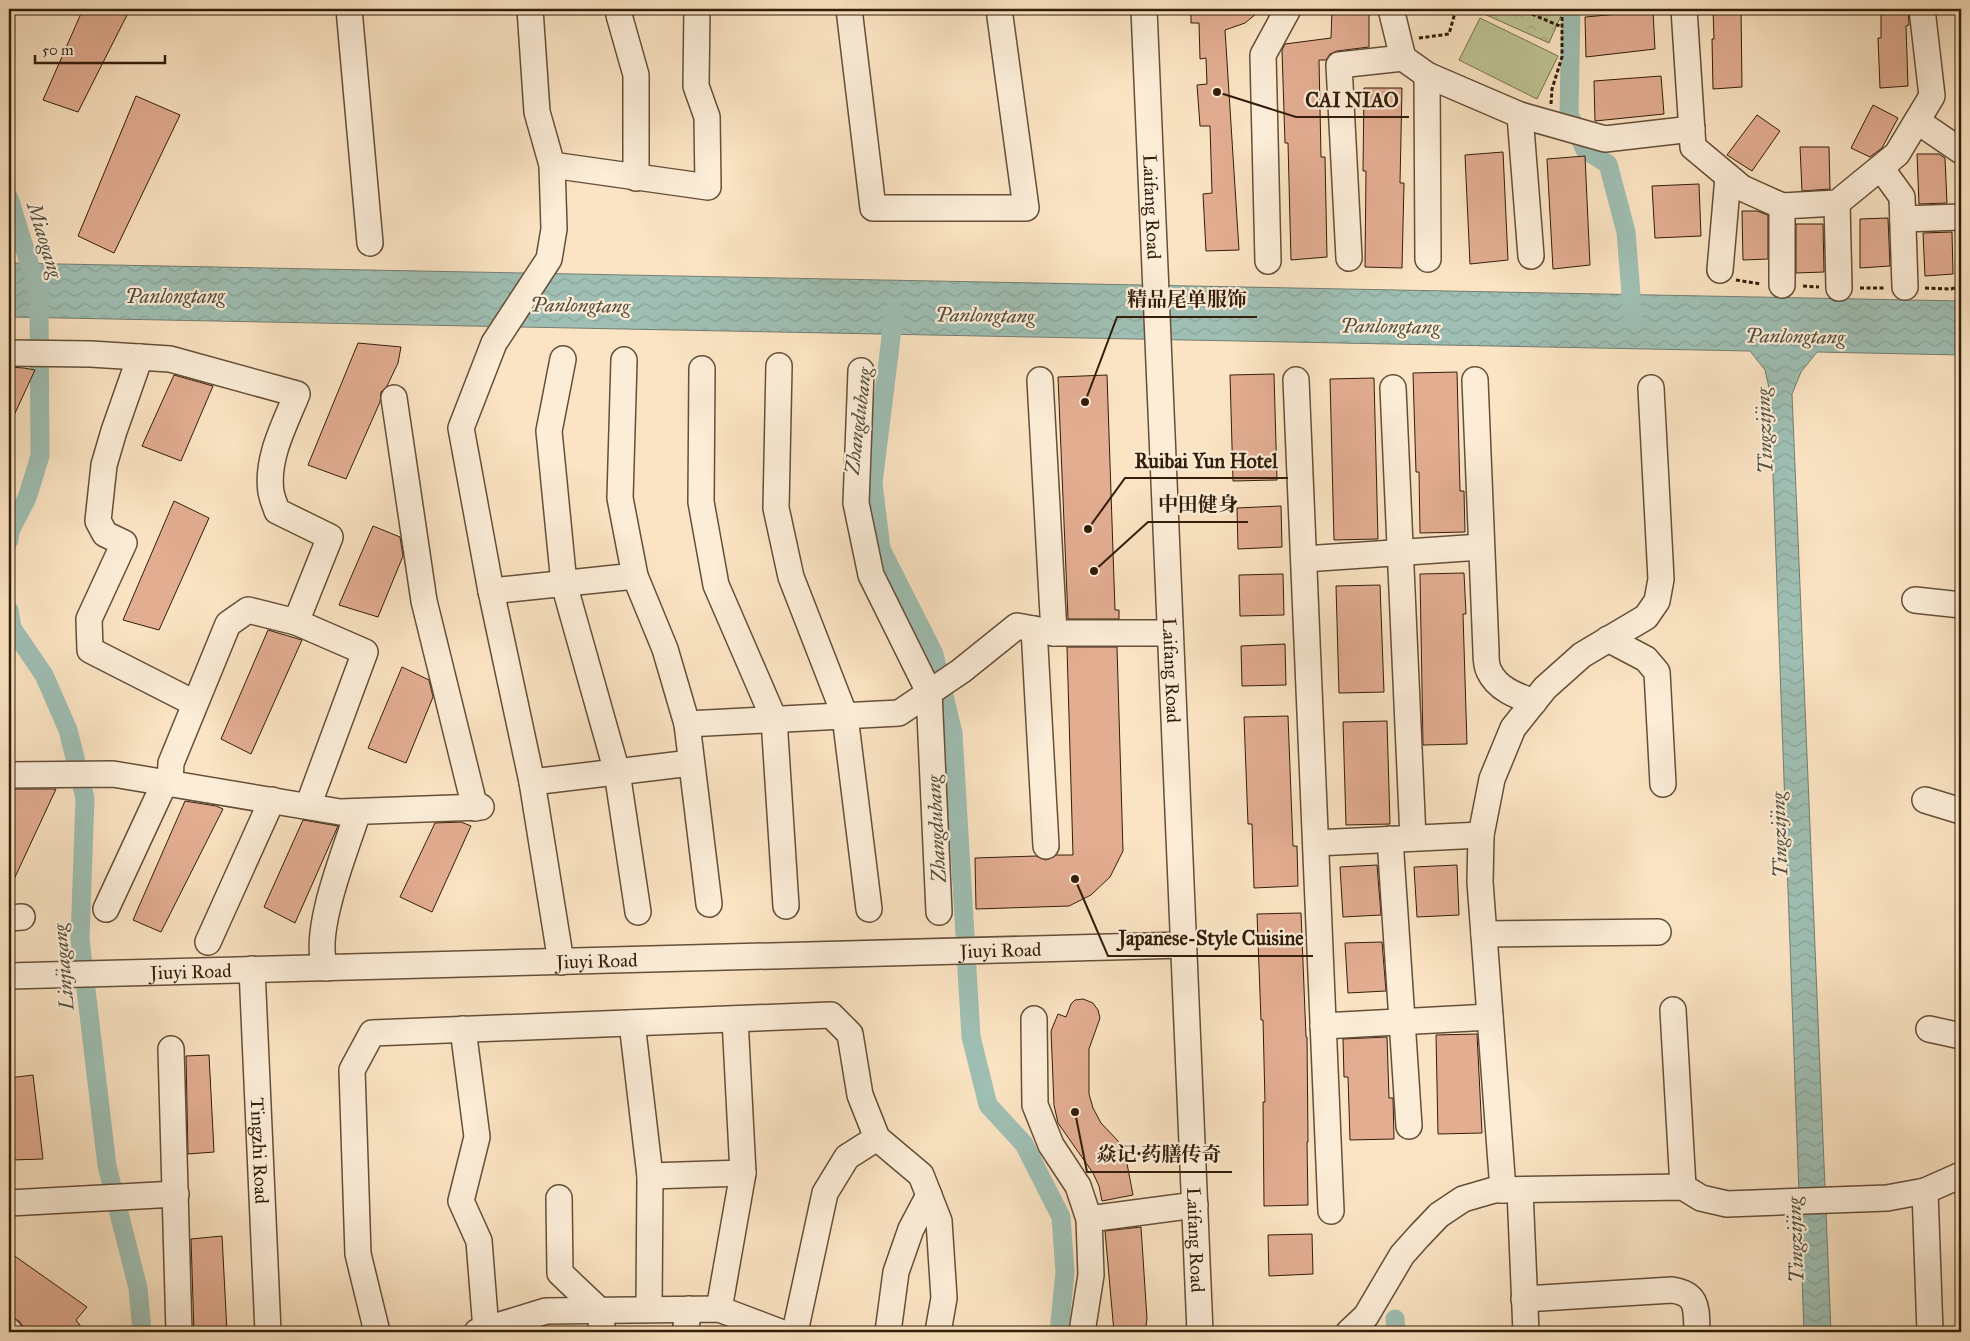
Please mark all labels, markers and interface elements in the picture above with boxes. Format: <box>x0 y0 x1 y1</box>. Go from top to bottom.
scale bar <box>35 32 165 64</box>
text: 50 m <box>42 41 74 59</box>
callout: CAI NIAO <box>1296 82 1409 117</box>
text: CAI NIAO <box>1305 88 1399 112</box>
street label: Laifang Road <box>1139 154 1166 260</box>
water label: Miaogang <box>22 197 68 282</box>
callout: 精品尾单服饰 <box>1117 282 1257 317</box>
water label: Panlongtang <box>125 284 226 308</box>
text: 精品尾单服饰 <box>1127 287 1247 311</box>
water label: Panlongtang <box>530 292 631 318</box>
water label: Panlongtang <box>935 302 1036 328</box>
water label: Panlongtang <box>1340 313 1441 339</box>
water label: Panlongtang <box>1745 323 1846 349</box>
water label: Zhangdubang <box>839 365 877 477</box>
water label: Tingzijing <box>1750 386 1777 474</box>
callout: Ruibai Yun Hotel <box>1125 443 1288 478</box>
text: Ruibai Yun Hotel <box>1134 449 1278 473</box>
callout: 中田健身 <box>1148 487 1248 522</box>
text: 中田健身 <box>1158 492 1238 516</box>
street label: Laifang Road <box>1158 617 1186 724</box>
water label: Zhangdubang <box>921 773 951 884</box>
water label: Tingzijing <box>1765 790 1792 878</box>
water label: Linjiagang <box>47 921 79 1012</box>
callout: Japanese-Style Cuisine <box>1108 921 1313 956</box>
text: Japanese-Style Cuisine <box>1115 926 1304 952</box>
street label: Jiuyi Road <box>958 937 1042 963</box>
street label: Jiuyi Road <box>554 948 638 974</box>
street label: Jiuyi Road <box>148 959 232 985</box>
street label: Tingzhi Road <box>246 1097 274 1205</box>
callout: 焱记·药膳传奇 <box>1087 1137 1232 1172</box>
text: 焱记·药膳传奇 <box>1097 1142 1221 1166</box>
street label: Laifang Road <box>1182 1187 1210 1294</box>
water label: Tingzijing <box>1781 1195 1808 1283</box>

